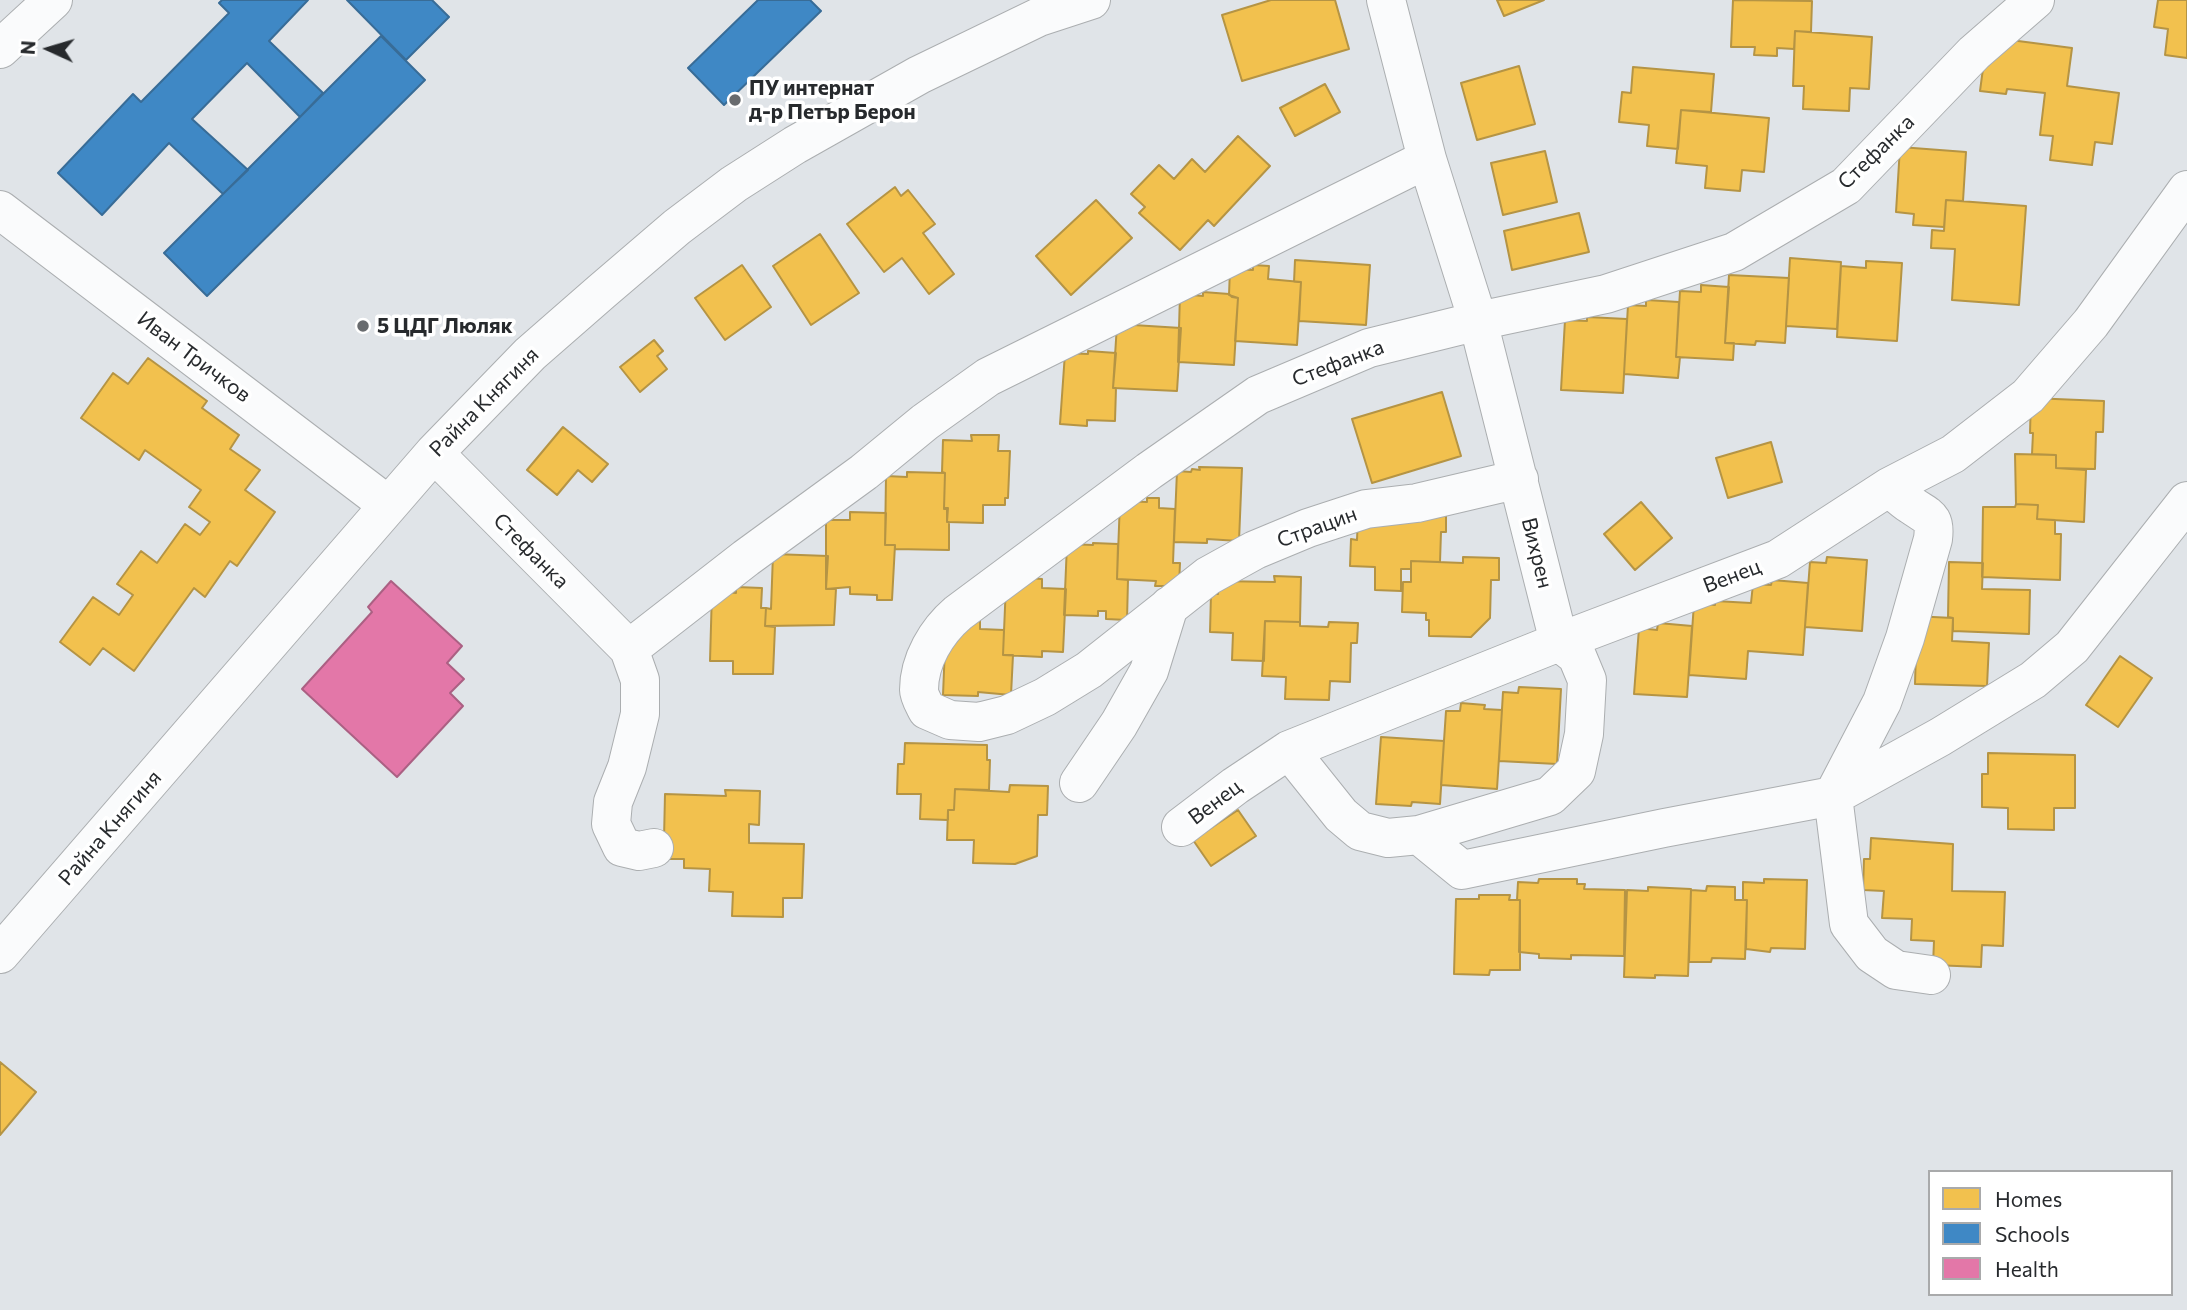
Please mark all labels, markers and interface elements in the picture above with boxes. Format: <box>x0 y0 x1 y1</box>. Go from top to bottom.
north arrow <box>14 14 84 84</box>
text: N <box>16 40 40 55</box>
place label: ПУ интернат д-р Петър Берон <box>749 75 916 125</box>
marker: ПУ интернат д-р Петър Берон <box>727 92 743 108</box>
street label: Стефанка <box>1833 109 1919 195</box>
street label: Иван Тричков <box>132 306 256 408</box>
place label: 5 ЦДГ Люляк <box>377 313 513 339</box>
marker: 5 ЦДГ Люляк <box>355 318 371 334</box>
street label: Стефанка <box>1288 334 1388 392</box>
street label: Райна Княгиня <box>424 342 544 462</box>
street label: Страцин <box>1274 501 1360 553</box>
street label: Стефанка <box>488 508 574 594</box>
street label: Вихрен <box>1516 515 1558 591</box>
street label: Венец <box>1700 554 1764 598</box>
street label: Райна Княгиня <box>53 765 167 891</box>
street label: Венец <box>1184 774 1246 830</box>
legend <box>1928 1170 2173 1296</box>
text: Homes <box>1995 1186 2062 1211</box>
text: Schools <box>1995 1221 2070 1246</box>
text: Health <box>1995 1256 2059 1281</box>

